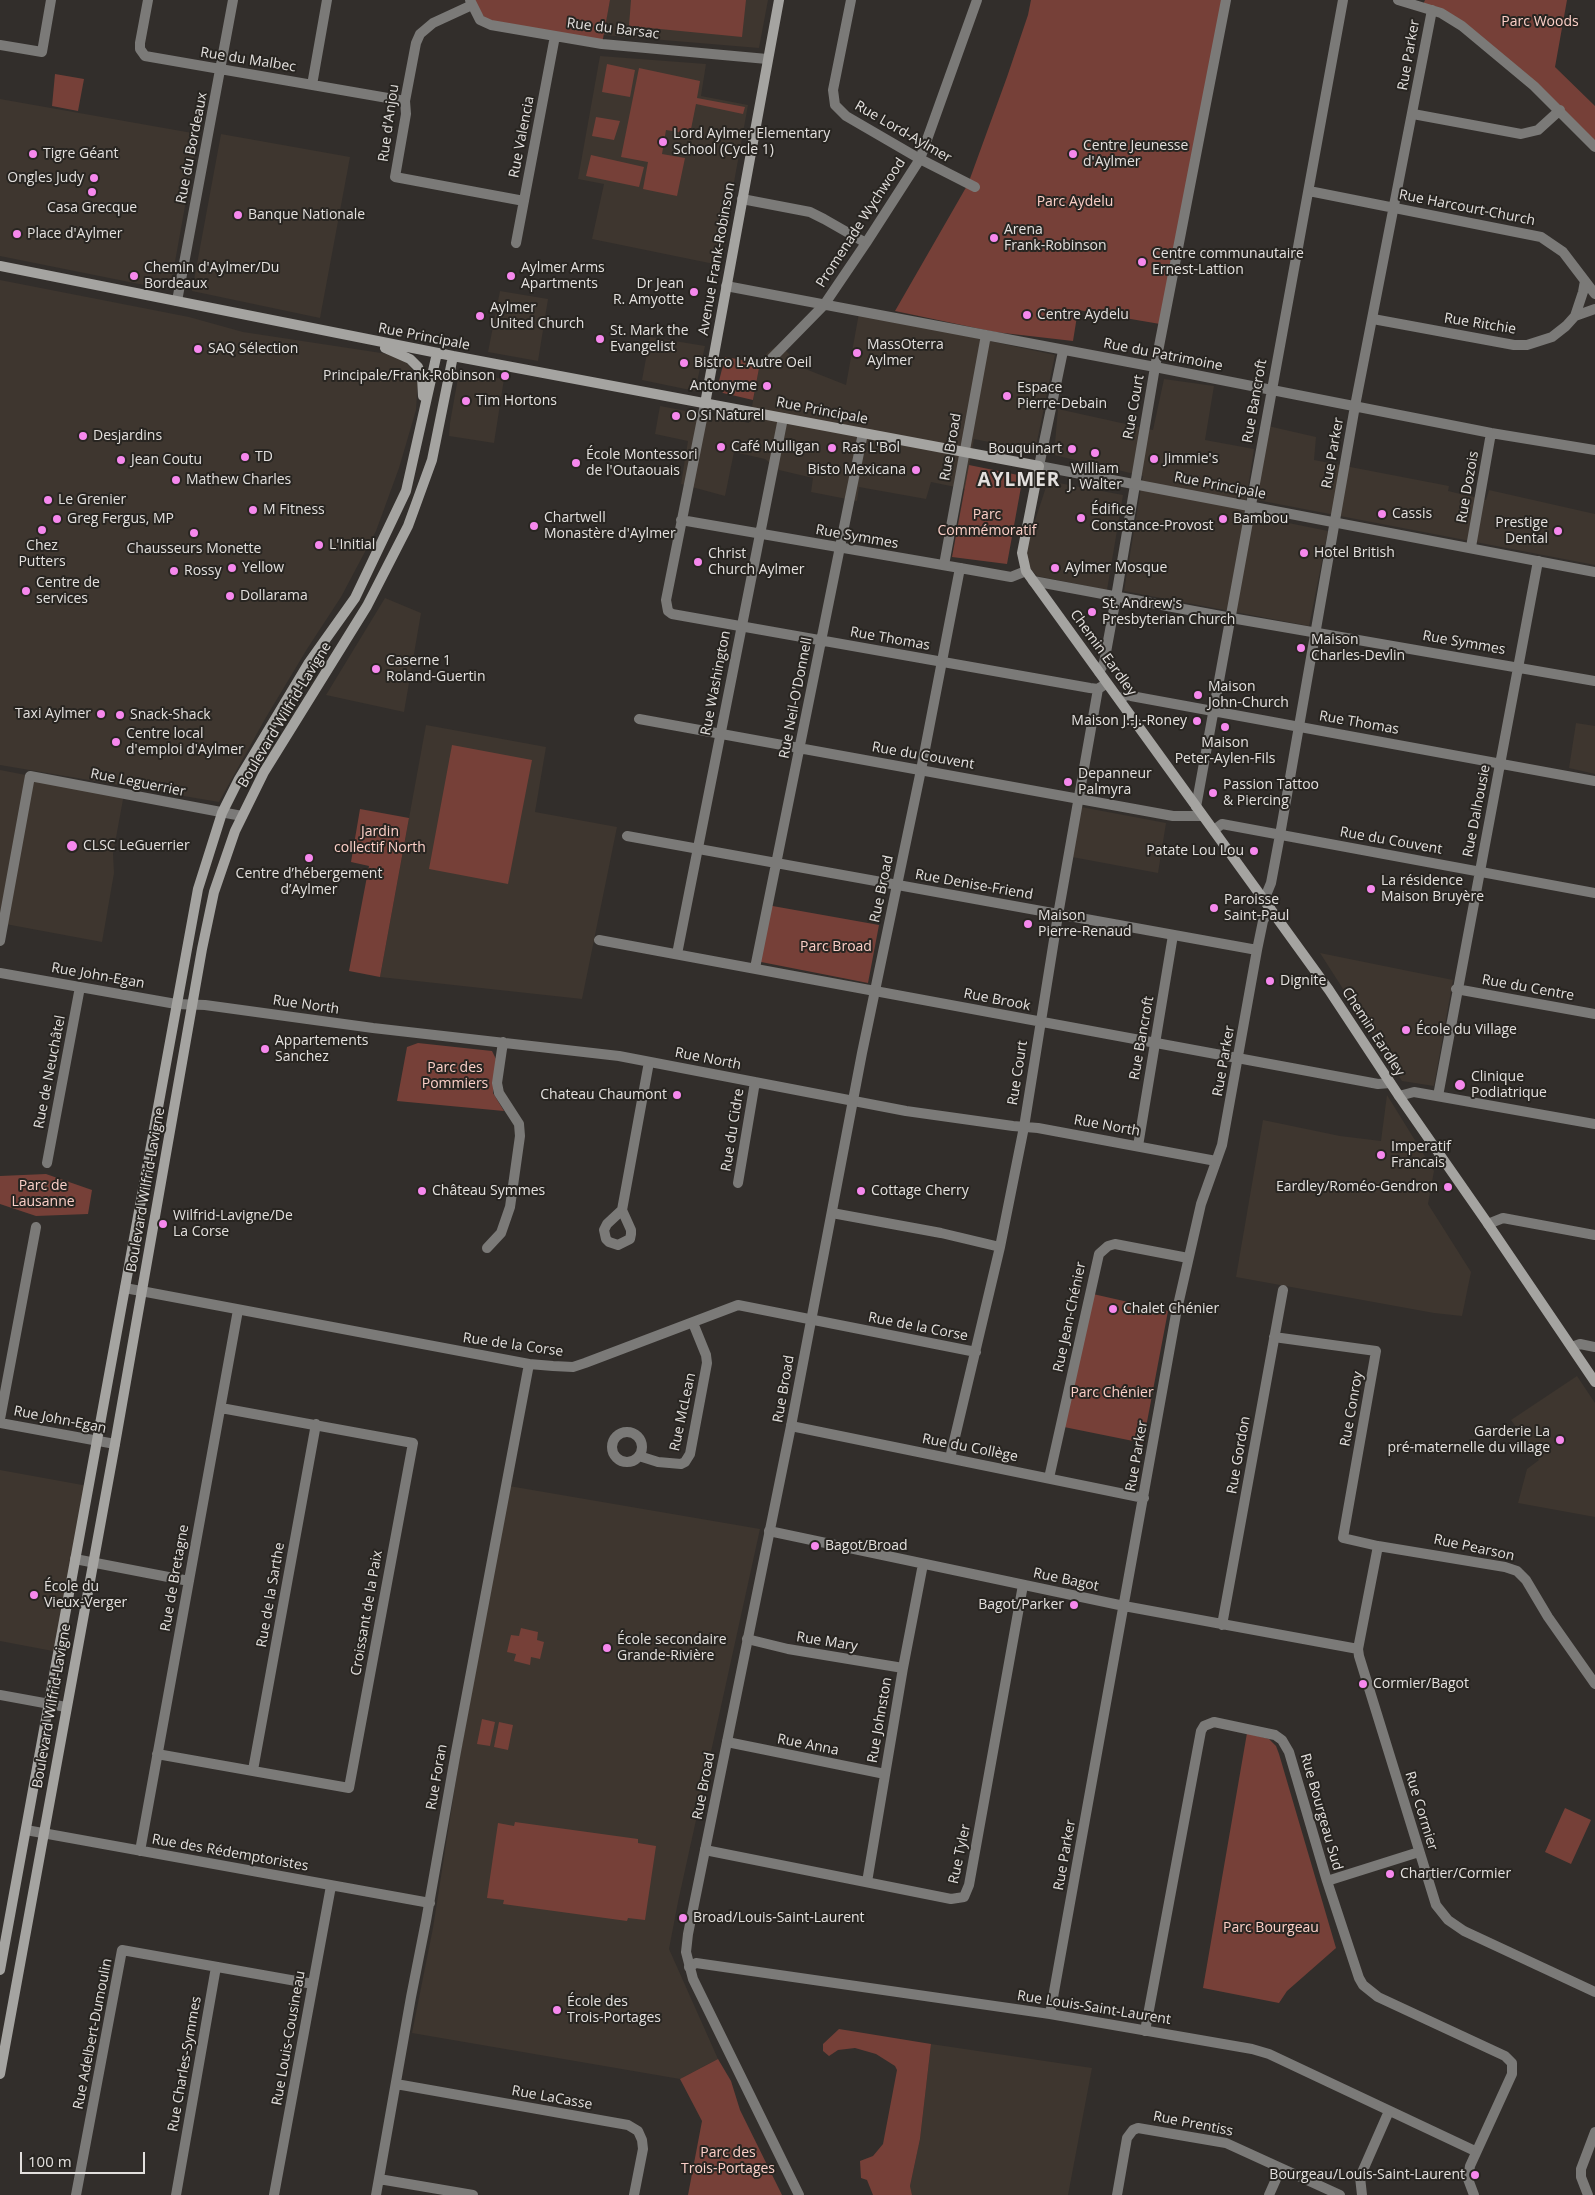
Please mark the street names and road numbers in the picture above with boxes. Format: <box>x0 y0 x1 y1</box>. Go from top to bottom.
street label: Rue du Barsac <box>566 15 660 43</box>
street label: Rue Parker <box>1395 18 1423 92</box>
street label: Rue du Malbec <box>199 44 297 76</box>
street label: Rue d'Anjou <box>375 83 403 163</box>
street label: Rue du Bordeaux <box>173 91 211 205</box>
street label: Rue Valencia <box>506 95 538 179</box>
street label: Rue Lord-Aylmer <box>852 97 954 167</box>
street label: Promenade Wychwood <box>813 155 909 291</box>
street label: Avenue Frank-Robinson <box>695 181 739 337</box>
street label: Rue Harcourt-Church <box>1397 187 1537 229</box>
street label: Rue Ritchie <box>1443 310 1517 338</box>
street label: Rue Principale <box>377 320 471 354</box>
street label: Rue du Patrimoine <box>1102 335 1224 375</box>
street label: Rue Bancroft <box>1239 358 1271 444</box>
street label: Rue Court <box>1120 373 1148 441</box>
street label: Rue Principale <box>775 394 869 428</box>
street label: Rue Broad <box>937 412 965 482</box>
street label: Rue Parker <box>1319 416 1347 490</box>
street label: Rue Dozois <box>1453 450 1483 524</box>
street label: Rue Principale <box>1173 469 1267 503</box>
street label: Rue Symmes <box>814 521 900 553</box>
street label: Chemin Eardley <box>1066 607 1140 699</box>
street label: Rue Thomas <box>849 624 931 654</box>
street label: Rue Symmes <box>1421 627 1507 659</box>
street label: Rue Washington <box>698 629 734 737</box>
street label: Rue Neil-O'Donnell <box>776 636 816 760</box>
street label: Boulevard Wilfrid-Lavigne <box>235 639 335 791</box>
street label: Rue Thomas <box>1318 708 1400 738</box>
street label: Rue du Couvent <box>870 739 976 773</box>
street label: Rue Dalhousie <box>1460 763 1494 859</box>
street label: Rue Leguerrier <box>89 766 187 800</box>
street label: Rue du Couvent <box>1338 824 1444 858</box>
street label: Rue Broad <box>867 854 897 924</box>
street label: Rue Denise-Friend <box>914 866 1034 904</box>
street label: Rue John-Egan <box>50 960 146 992</box>
street label: Rue du Centre <box>1481 972 1575 1004</box>
street label: Rue Brook <box>962 985 1032 1015</box>
street label: Chemin Eardley <box>1338 985 1408 1079</box>
street label: Rue North <box>272 992 340 1018</box>
street label: Rue Bancroft <box>1126 995 1158 1081</box>
street label: Rue de Neuchâtel <box>31 1014 69 1130</box>
street label: Rue Parker <box>1210 1024 1238 1098</box>
street label: Rue Court <box>1005 1039 1031 1107</box>
street label: Rue North <box>674 1044 742 1074</box>
street label: Rue du Cidre <box>718 1087 748 1173</box>
street label: Boulevard Wilfrid-Lavigne <box>123 1106 169 1274</box>
street label: Rue North <box>1073 1112 1141 1140</box>
street label: Rue Jean-Chénier <box>1050 1260 1090 1374</box>
street label: Rue de la Corse <box>867 1309 969 1345</box>
street label: Rue de la Corse <box>462 1330 564 1360</box>
street label: Rue Broad <box>770 1354 798 1424</box>
street label: Rue Conroy <box>1337 1370 1367 1448</box>
street label: Rue McLean <box>667 1371 699 1453</box>
street label: Rue John-Egan <box>12 1403 108 1437</box>
street label: Rue Gordon <box>1224 1415 1254 1495</box>
street label: Rue Parker <box>1123 1419 1151 1493</box>
street label: Rue du Collège <box>921 1430 1019 1466</box>
street label: Rue de Bretagne <box>157 1523 193 1633</box>
street label: Rue Pearson <box>1432 1531 1516 1565</box>
street label: Rue de la Sarthe <box>253 1541 289 1649</box>
street label: Croissant de la Paix <box>348 1549 386 1677</box>
street label: Rue Bagot <box>1032 1565 1100 1595</box>
street label: Boulevard Wilfrid-Lavigne <box>29 1622 75 1790</box>
street label: Rue Mary <box>795 1629 859 1655</box>
street label: Rue Johnston <box>864 1676 896 1764</box>
street label: Rue Anna <box>776 1731 840 1759</box>
street label: Rue Foran <box>423 1743 451 1811</box>
street label: Rue Broad <box>689 1751 719 1821</box>
street label: Rue Bourgeau Sud <box>1296 1752 1346 1872</box>
street label: Rue Cormier <box>1401 1769 1441 1853</box>
street label: Rue Parker <box>1051 1818 1079 1892</box>
street label: Rue Tyler <box>945 1823 975 1885</box>
street label: Rue des Rédemptoristes <box>150 1831 310 1875</box>
street label: Rue Adelbert-Dumoulin <box>70 1957 116 2111</box>
street label: Rue Louis-Cousineau <box>269 1969 309 2107</box>
street label: Rue Louis-Saint-Laurent <box>1016 1988 1172 2028</box>
street label: Rue Charles-Symmes <box>165 1995 205 2133</box>
street label: Rue LaCasse <box>510 2083 594 2113</box>
street label: Rue Prentiss <box>1152 2108 1234 2140</box>

